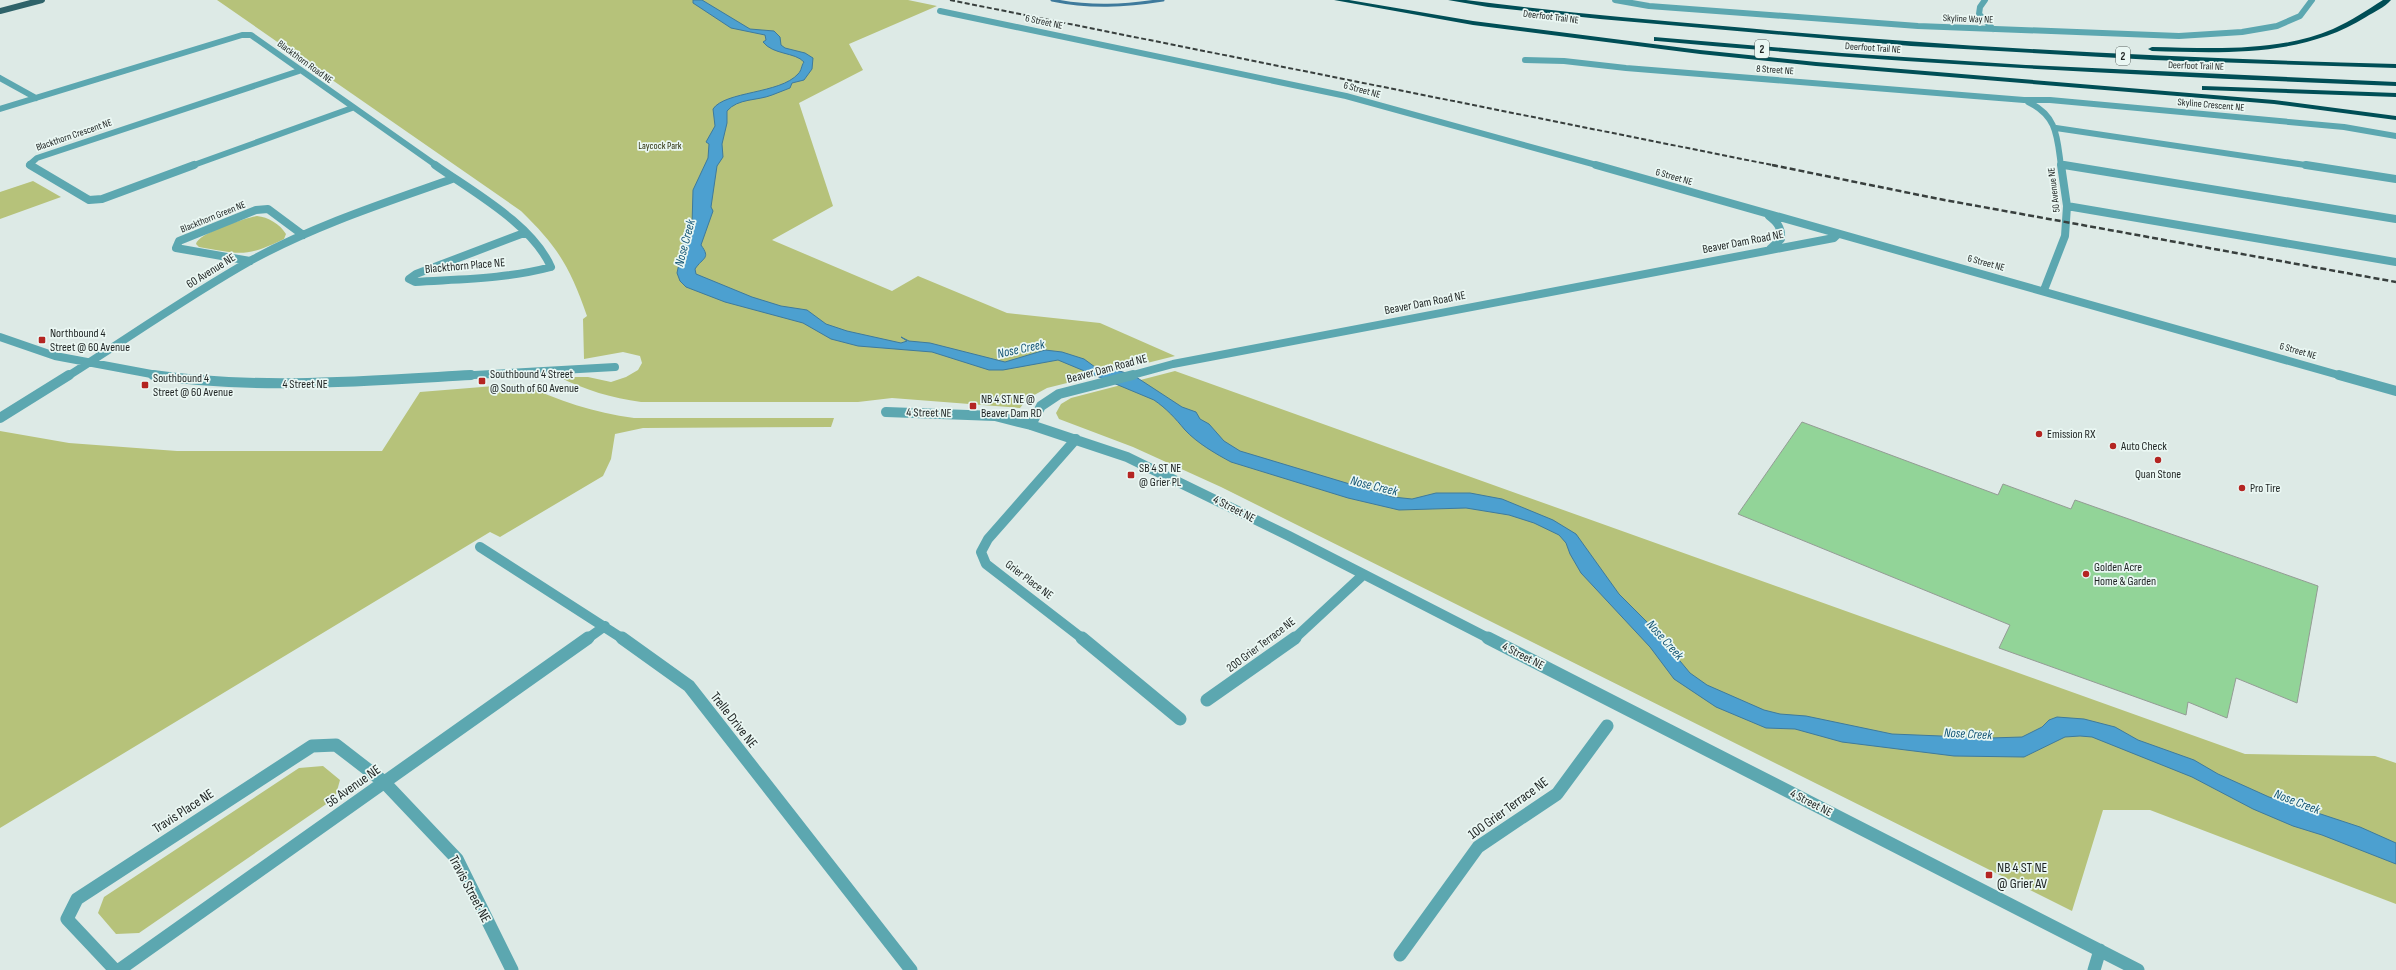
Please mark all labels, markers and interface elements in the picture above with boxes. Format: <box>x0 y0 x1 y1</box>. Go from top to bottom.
street label: Deerfoot Trail NE <box>1522 8 1580 26</box>
street label: 6 Street NE <box>1024 12 1064 32</box>
street label: Skyline Way NE <box>1943 12 1993 26</box>
street label: Blackthorn Road NE <box>275 38 335 86</box>
road number: 2 <box>1755 40 1769 58</box>
street label: Deerfoot Trail NE <box>1845 40 1901 56</box>
road number: 2 <box>2116 47 2130 65</box>
street label: Deerfoot Trail NE <box>2168 59 2224 73</box>
street label: 8 Street NE <box>1756 63 1794 77</box>
street label: 6 Street NE <box>1342 79 1382 101</box>
street label: Skyline Crescent NE <box>2177 96 2245 114</box>
street label: Blackthorn Crescent NE <box>34 116 114 154</box>
park label: Laycock Park <box>638 140 682 152</box>
street label: 6 Street NE <box>1654 166 1694 188</box>
street label: 50 Avenue NE <box>2045 167 2063 213</box>
street label: Blackthorn Green NE <box>179 199 247 235</box>
water label: Nose Creek <box>671 217 699 268</box>
street label: Beaver Dam Road NE <box>1701 227 1785 257</box>
street label: 60 Avenue NE <box>184 250 238 292</box>
street label: 6 Street NE <box>1966 252 2006 274</box>
street label: Blackthorn Place NE <box>424 255 506 277</box>
street label: Beaver Dam Road NE <box>1383 288 1467 318</box>
place label: Northbound 4 Street @ 60 Avenue <box>50 326 130 355</box>
marker: Northbound 4 Street @ 60 Avenue <box>37 335 47 345</box>
water label: Nose Creek <box>996 336 1047 362</box>
street label: 6 Street NE <box>2278 340 2318 362</box>
street label: Beaver Dam Road NE <box>1065 351 1149 387</box>
place label: Southbound 4 Street @ South of 60 Avenue <box>490 367 579 396</box>
place label: Southbound 4 Street @ 60 Avenue <box>153 371 233 400</box>
marker: Southbound 4 Street @ South of 60 Avenue <box>477 376 487 386</box>
street label: 4 Street NE <box>282 377 328 392</box>
marker: Southbound 4 Street @ 60 Avenue <box>140 380 150 390</box>
place label: NB 4 ST NE @ Beaver Dam RD <box>981 392 1042 421</box>
marker: NB 4 ST NE @ Beaver Dam RD <box>968 401 978 411</box>
street label: 4 Street NE <box>906 405 952 421</box>
place label: Emission RX <box>2047 427 2096 442</box>
marker: Emission RX <box>2034 429 2044 439</box>
place label: Auto Check <box>2120 439 2167 454</box>
marker: Auto Check <box>2108 441 2118 451</box>
marker: Quan Stone <box>2153 455 2163 465</box>
place label: SB 4 ST NE @ Grier PL <box>1139 461 1182 490</box>
place label: Quan Stone <box>2135 467 2181 482</box>
marker: SB 4 ST NE @ Grier PL <box>1126 470 1136 480</box>
water label: Nose Creek <box>1349 472 1400 500</box>
place label: Pro Tire <box>2250 481 2281 496</box>
marker: Pro Tire <box>2237 483 2247 493</box>
street label: 4 Street NE <box>1210 492 1258 526</box>
street label: Grier Place NE <box>1002 557 1056 603</box>
place label: Golden Acre Home & Garden <box>2094 560 2156 589</box>
marker: Golden Acre Home & Garden <box>2081 569 2091 579</box>
street label: 200 Grier Terrace NE <box>1224 614 1298 676</box>
water label: Nose Creek <box>1643 617 1688 664</box>
street label: 4 Street NE <box>1499 639 1547 673</box>
street label: Trelle Drive NE <box>707 688 761 752</box>
water label: Nose Creek <box>1944 725 1994 743</box>
street label: 56 Avenue NE <box>322 761 384 811</box>
street label: 100 Grier Terrace NE <box>1465 773 1552 843</box>
street label: Travis Place NE <box>149 785 217 837</box>
street label: 4 Street NE <box>1787 786 1835 820</box>
water label: Nose Creek <box>2272 786 2323 818</box>
street label: Travis Street NE <box>445 852 495 926</box>
place label: NB 4 ST NE @ Grier AV <box>1997 859 2048 892</box>
marker: NB 4 ST NE @ Grier AV <box>1984 870 1994 880</box>

